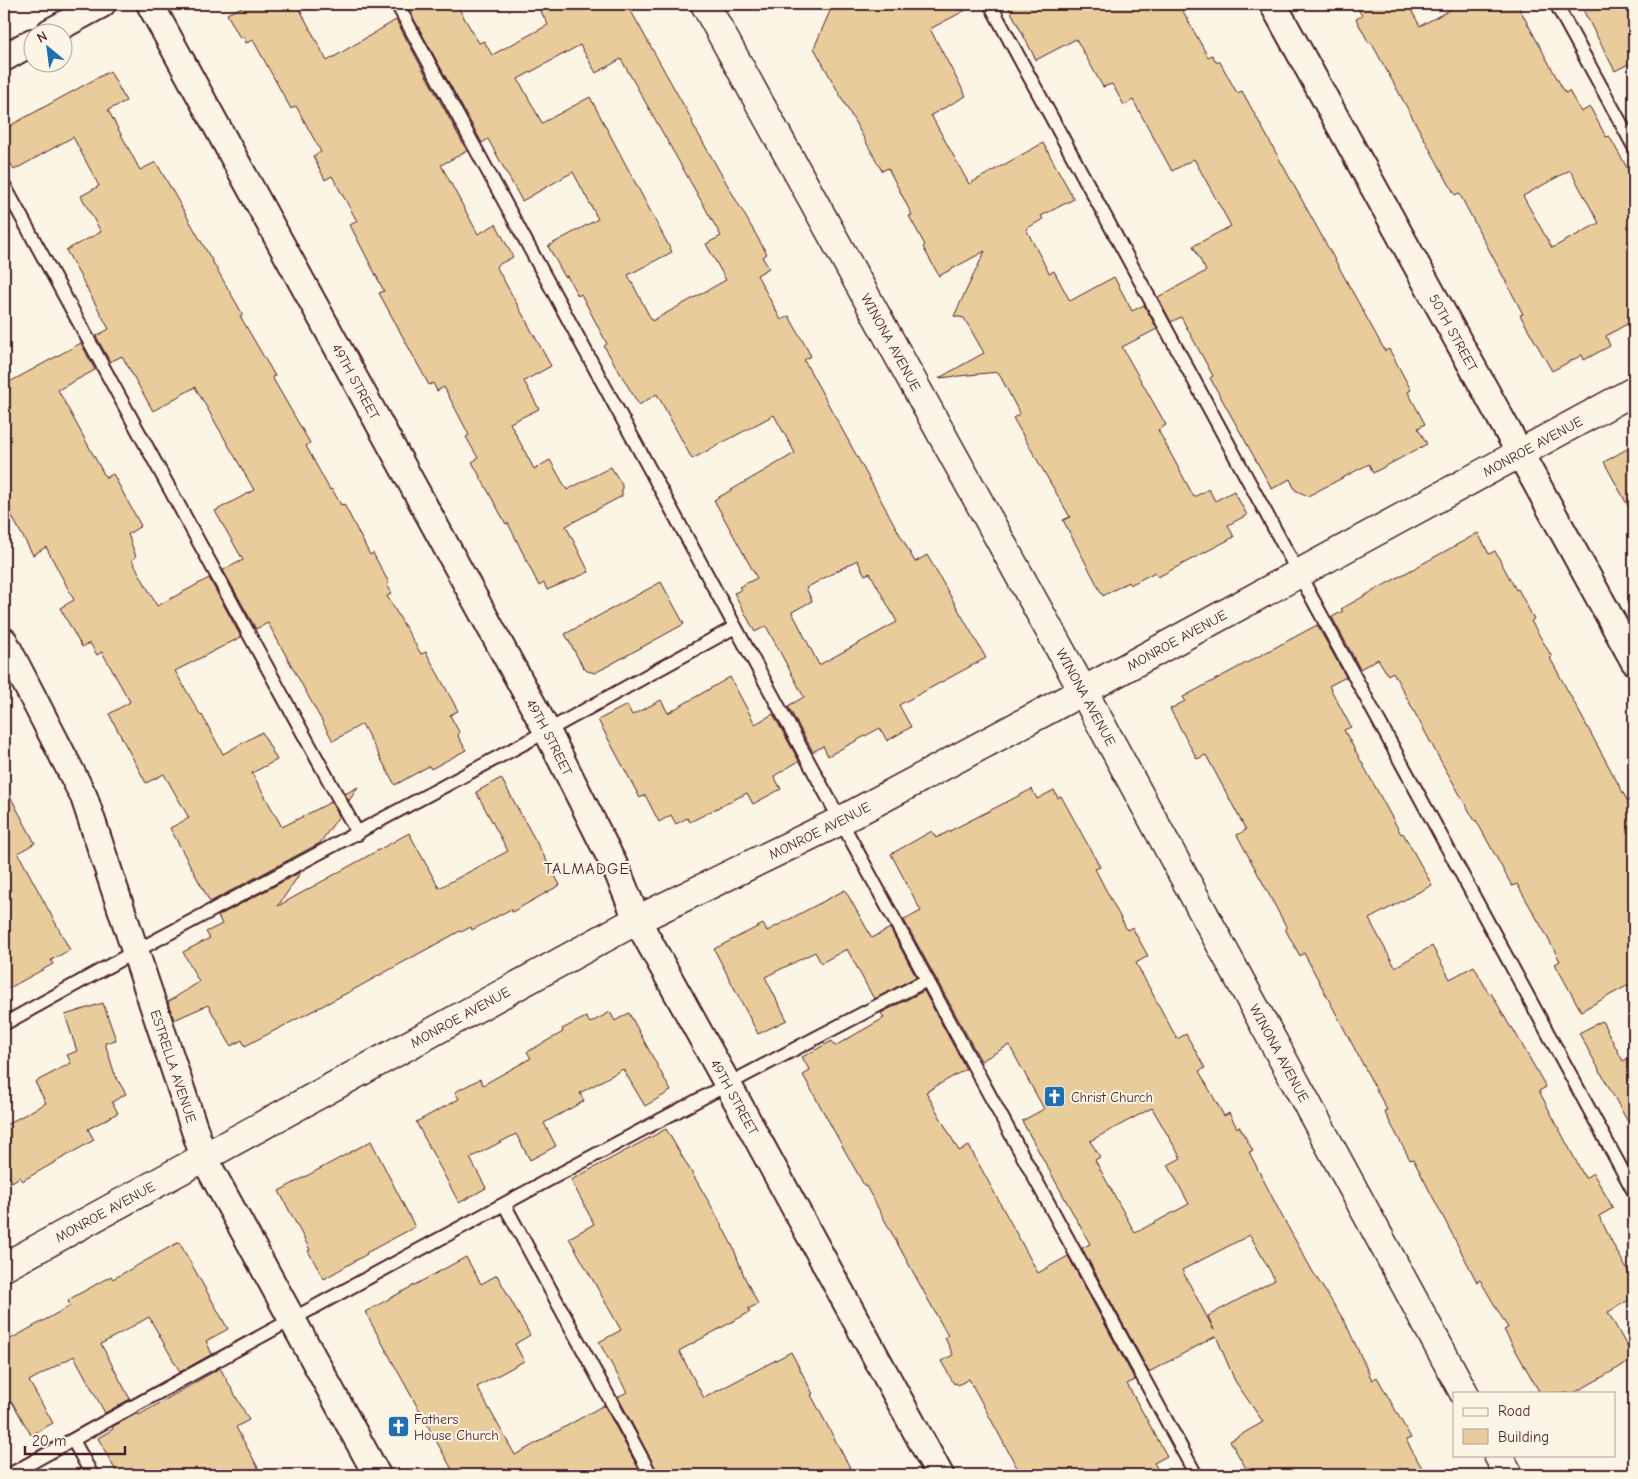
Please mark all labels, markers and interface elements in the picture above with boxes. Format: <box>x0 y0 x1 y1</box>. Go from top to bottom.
north arrow <box>22 22 72 72</box>
text: N <box>34 27 50 47</box>
street label: WINONA AVENUE <box>857 290 925 394</box>
street label: 50TH STREET <box>1425 291 1482 375</box>
street label: 49TH STREET <box>329 340 384 423</box>
street label: MONROE AVENUE <box>1479 412 1585 480</box>
street label: MONROE AVENUE <box>1124 606 1230 674</box>
street label: WINONA AVENUE <box>1053 645 1120 749</box>
street label: 49TH STREET <box>523 696 577 779</box>
street label: MONROE AVENUE <box>766 798 873 863</box>
district label: TALMADGE <box>544 860 630 878</box>
street label: MONROE AVENUE <box>407 983 513 1051</box>
street label: WINONA AVENUE <box>1246 1001 1313 1105</box>
street label: ESTRELLA AVENUE <box>147 1008 200 1125</box>
street label: 49TH STREET <box>707 1056 763 1139</box>
church icon: Christ Church <box>1043 1085 1067 1109</box>
place label: Christ Church <box>1071 1089 1153 1106</box>
street label: MONROE AVENUE <box>52 1178 158 1246</box>
legend <box>1453 1392 1616 1456</box>
text: Road <box>1498 1402 1530 1420</box>
place label: Fathers House Church <box>414 1411 499 1444</box>
church icon: Fathers House Church <box>386 1415 410 1439</box>
scale bar <box>25 1424 125 1456</box>
text: Building <box>1498 1428 1549 1446</box>
text: 20 m <box>32 1432 66 1450</box>

